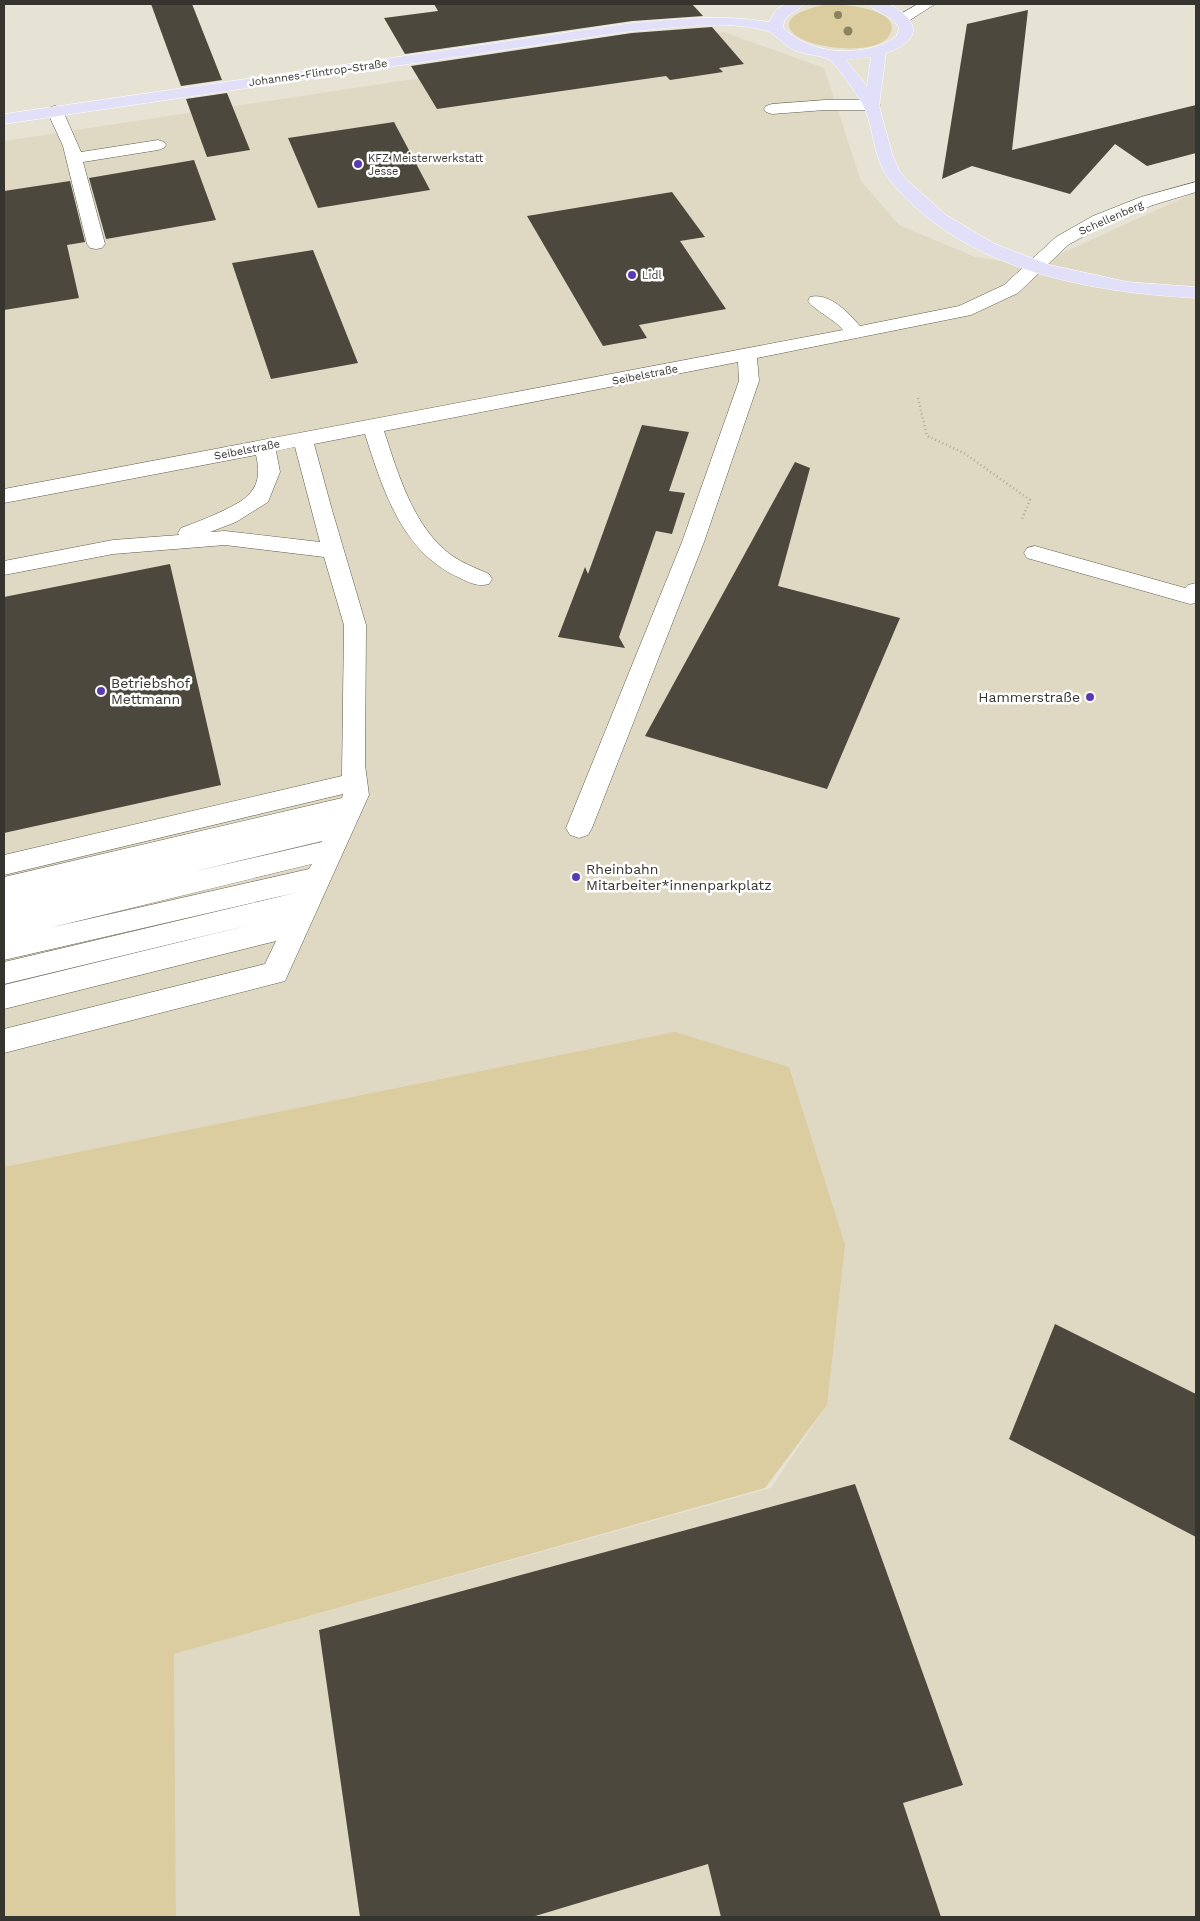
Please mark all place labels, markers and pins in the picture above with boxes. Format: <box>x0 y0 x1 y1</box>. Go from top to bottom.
place label: KFZ Meisterwerkstatt Jesse <box>368 152 484 178</box>
marker: KFZ Meisterwerkstatt Jesse <box>352 158 364 170</box>
marker: Lidl <box>626 269 638 281</box>
place label: Lidl <box>642 269 662 282</box>
place label: Betriebshof Mettmann <box>111 675 190 707</box>
marker: Betriebshof Mettmann <box>95 685 107 697</box>
place label: Hammerstraße <box>978 689 1080 705</box>
marker: Hammerstraße <box>1084 691 1096 703</box>
place label: Rheinbahn Mitarbeiter*innenparkplatz <box>586 861 772 893</box>
marker: Rheinbahn Mitarbeiter*innenparkplatz <box>570 871 582 883</box>

